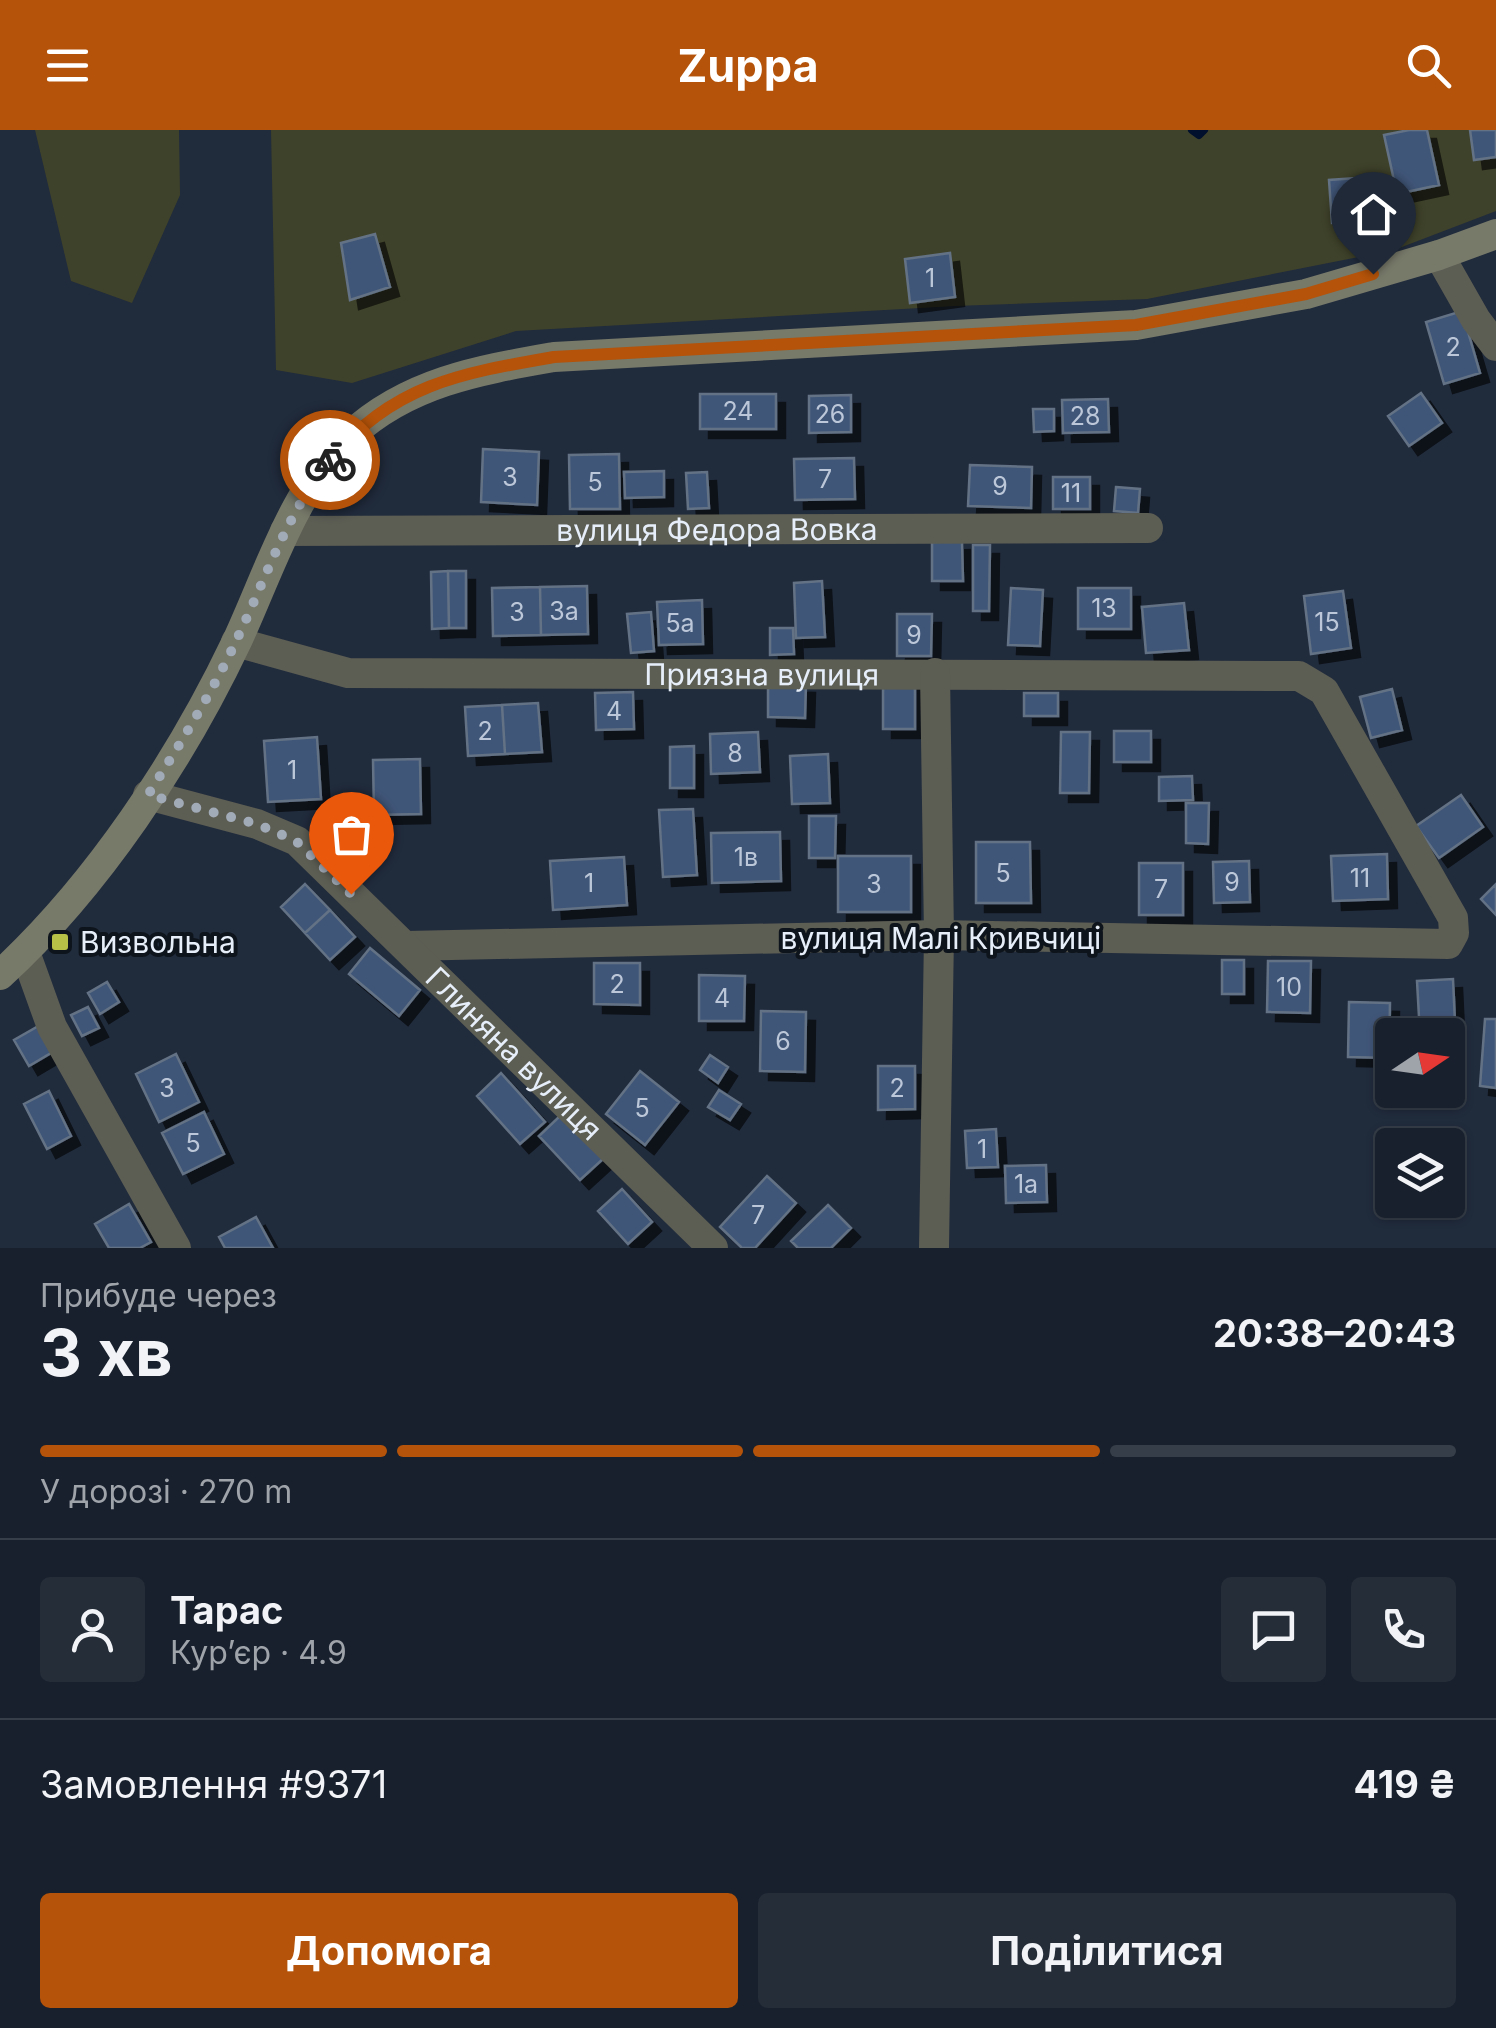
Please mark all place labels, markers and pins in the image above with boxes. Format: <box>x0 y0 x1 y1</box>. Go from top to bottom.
pin <box>1331 172 1416 275</box>
pin <box>309 792 394 895</box>
place label: Визвольна <box>80 924 236 960</box>
marker: Визвольна <box>49 931 71 953</box>

